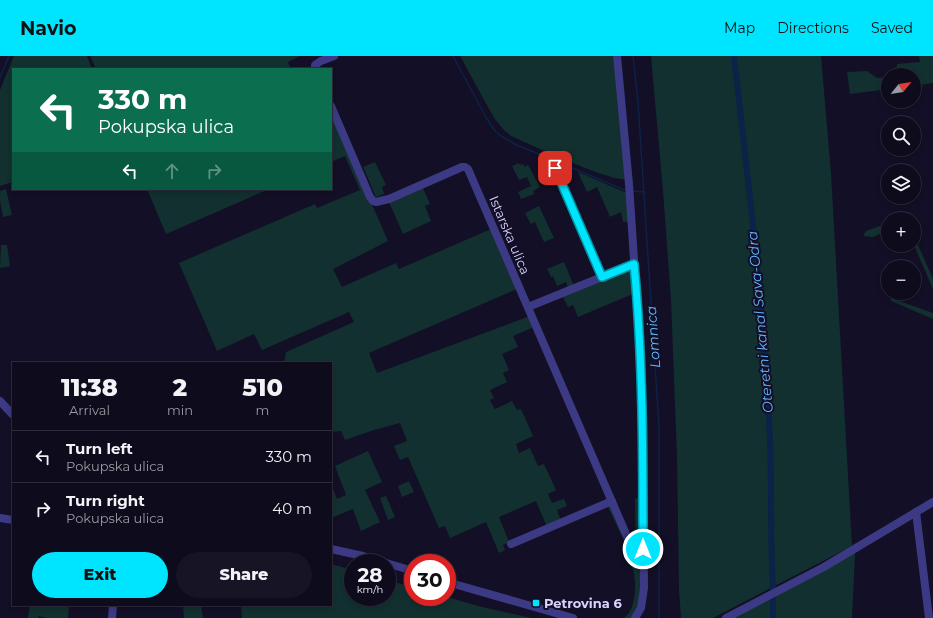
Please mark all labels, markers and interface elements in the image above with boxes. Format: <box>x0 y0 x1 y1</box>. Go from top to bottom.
text: Navio <box>20 17 76 40</box>
text: Map <box>724 19 755 37</box>
text: Directions <box>777 19 849 37</box>
text: Saved <box>871 19 913 37</box>
north arrow <box>881 68 921 108</box>
map controls <box>881 68 921 300</box>
text: 330 m <box>98 82 187 116</box>
icon: left <box>32 84 84 136</box>
text: Pokupska ulica <box>98 116 234 138</box>
button: search <box>881 116 921 156</box>
pin <box>538 151 572 185</box>
icon: arrive <box>544 157 566 179</box>
icon: left <box>119 160 141 182</box>
icon: ahead <box>161 160 183 182</box>
icon: right <box>203 160 225 182</box>
button: layers <box>881 164 921 204</box>
street label: Istarska ulica <box>486 193 534 277</box>
button: + <box>881 212 921 252</box>
water label: Oteretni kanal Sava-Odra <box>743 230 777 414</box>
button: − <box>881 260 921 300</box>
water label: Lomnica <box>642 305 664 369</box>
text: 11:38 <box>61 373 118 402</box>
text: 2 <box>173 373 187 402</box>
text: 510 <box>242 373 283 402</box>
text: Arrival <box>69 402 110 418</box>
text: min <box>167 402 193 418</box>
text: m <box>256 402 269 418</box>
text: Turn left <box>66 439 133 458</box>
icon: left <box>32 446 54 468</box>
text: 330 m <box>265 447 312 466</box>
text: Pokupska ulica <box>66 458 164 474</box>
text: Turn right <box>66 491 145 510</box>
icon: right <box>32 498 54 520</box>
text: 40 m <box>272 499 312 518</box>
text: Pokupska ulica <box>66 510 164 526</box>
position arrow <box>622 528 664 570</box>
button: Exit <box>32 552 168 598</box>
button: Share <box>176 552 312 598</box>
speed limit sign: 30 <box>404 554 456 606</box>
text: 28 <box>358 563 383 587</box>
text: km/h <box>357 583 383 596</box>
place label: Petrovina 6 <box>544 595 622 611</box>
marker: Petrovina 6 <box>531 598 541 608</box>

